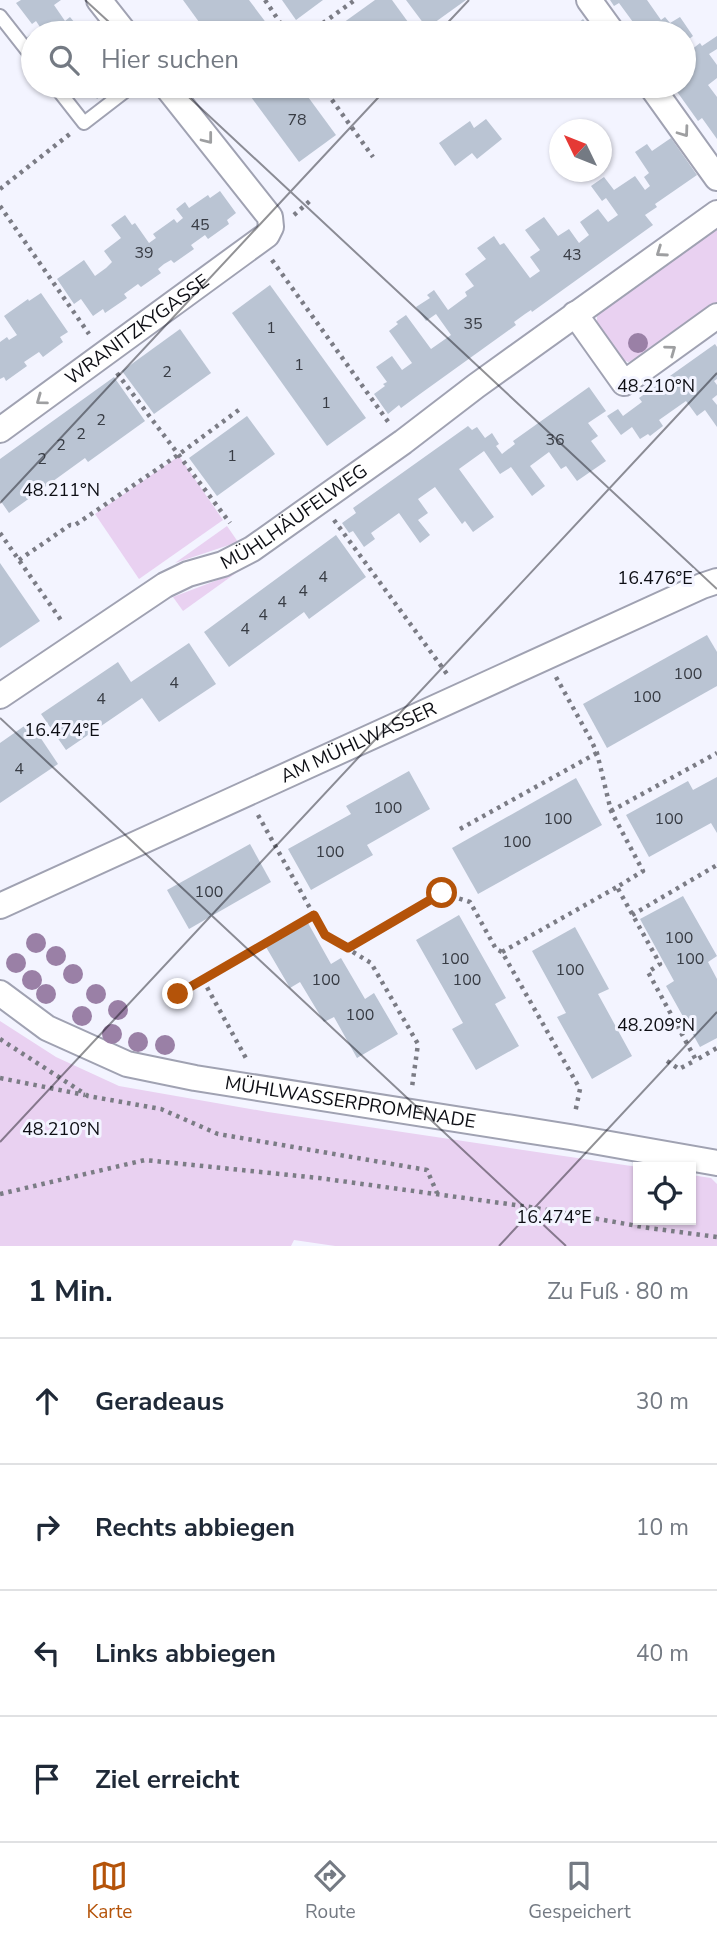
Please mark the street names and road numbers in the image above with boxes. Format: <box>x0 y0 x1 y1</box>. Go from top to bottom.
street label: WRANITZKYGASSE <box>60 268 215 391</box>
street label: MÜHLHÄUFELWEG <box>216 458 373 576</box>
street label: AM MÜHLWASSER <box>276 696 441 789</box>
street label: MÜHLWASSERPROMENADE <box>223 1070 478 1135</box>

